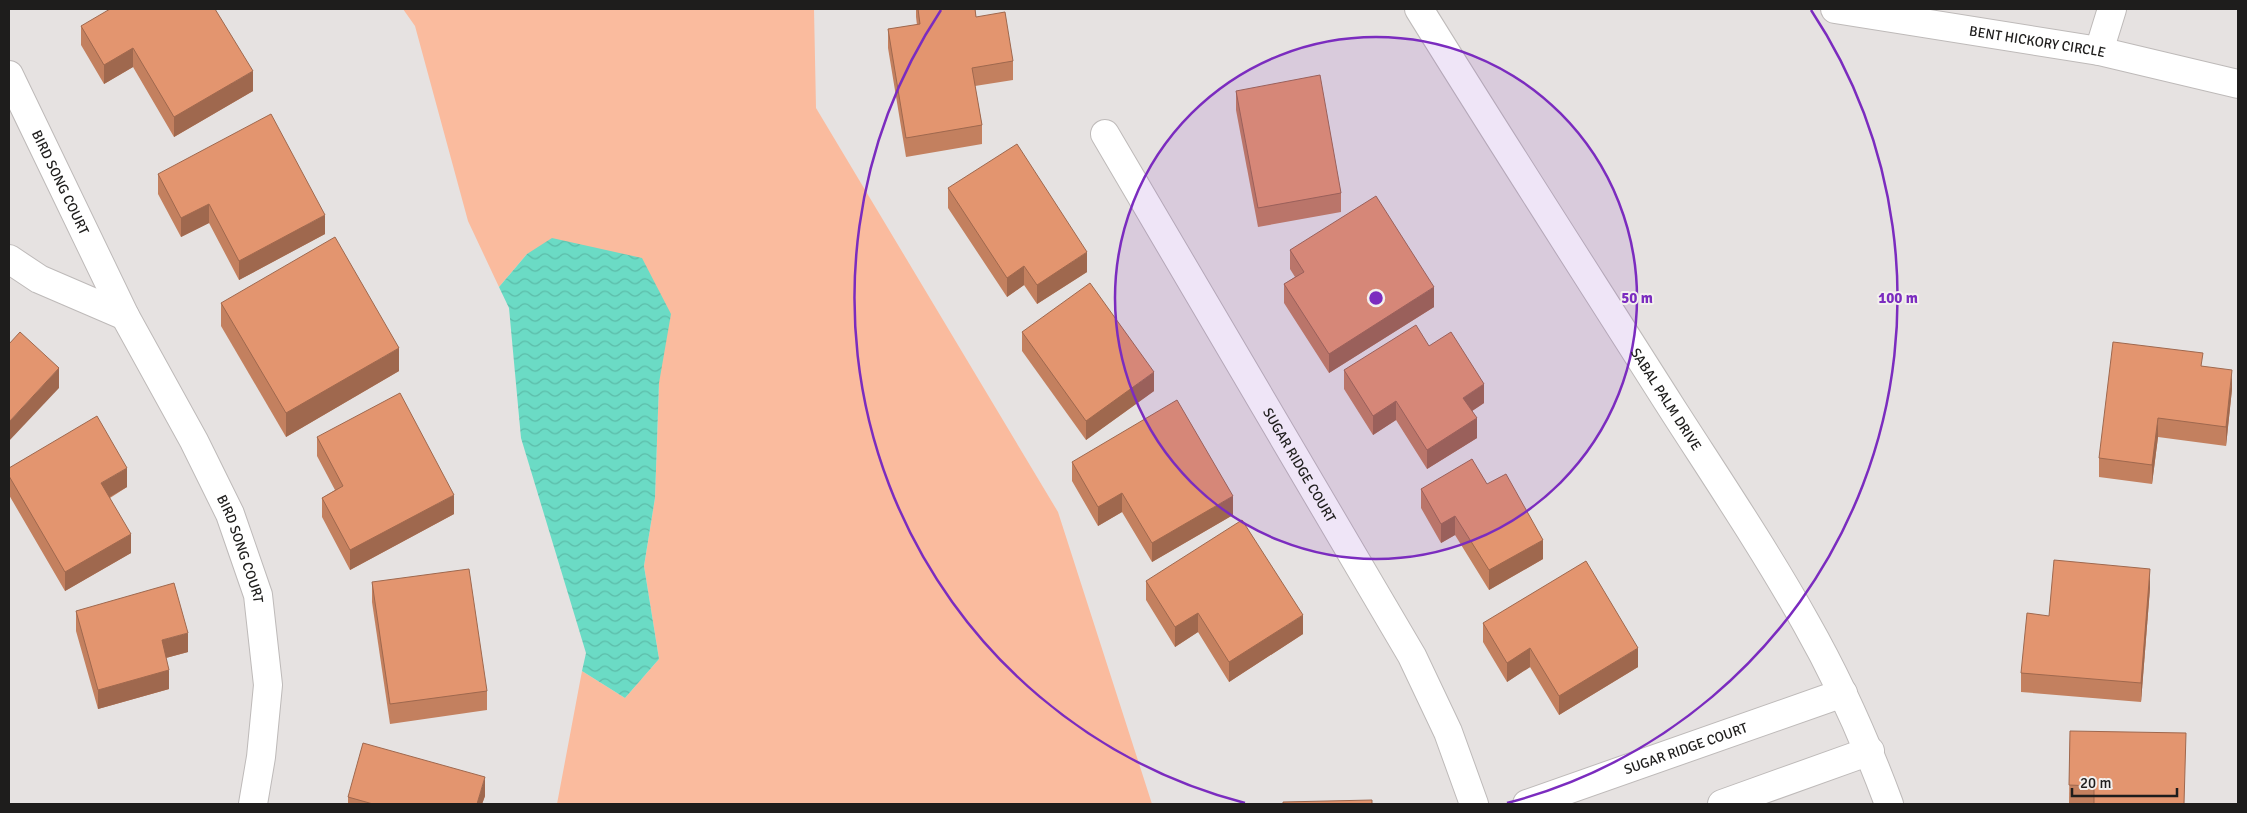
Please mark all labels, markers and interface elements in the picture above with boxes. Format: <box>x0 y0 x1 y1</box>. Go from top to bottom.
street label: BENT HICKORY CIRCLE <box>1968 22 2107 61</box>
street label: BIRD SONG COURT <box>28 127 93 237</box>
centre of rings <box>1367 289 1385 307</box>
text: 50 m <box>1621 289 1653 307</box>
text: 100 m <box>1878 289 1918 307</box>
street label: SABAL PALM DRIVE <box>1627 345 1705 454</box>
street label: SUGAR RIDGE COURT <box>1259 405 1340 525</box>
street label: BIRD SONG COURT <box>213 492 267 604</box>
street label: SUGAR RIDGE COURT <box>1621 719 1750 778</box>
scale bar <box>2072 766 2177 798</box>
text: 20 m <box>2080 774 2111 792</box>

